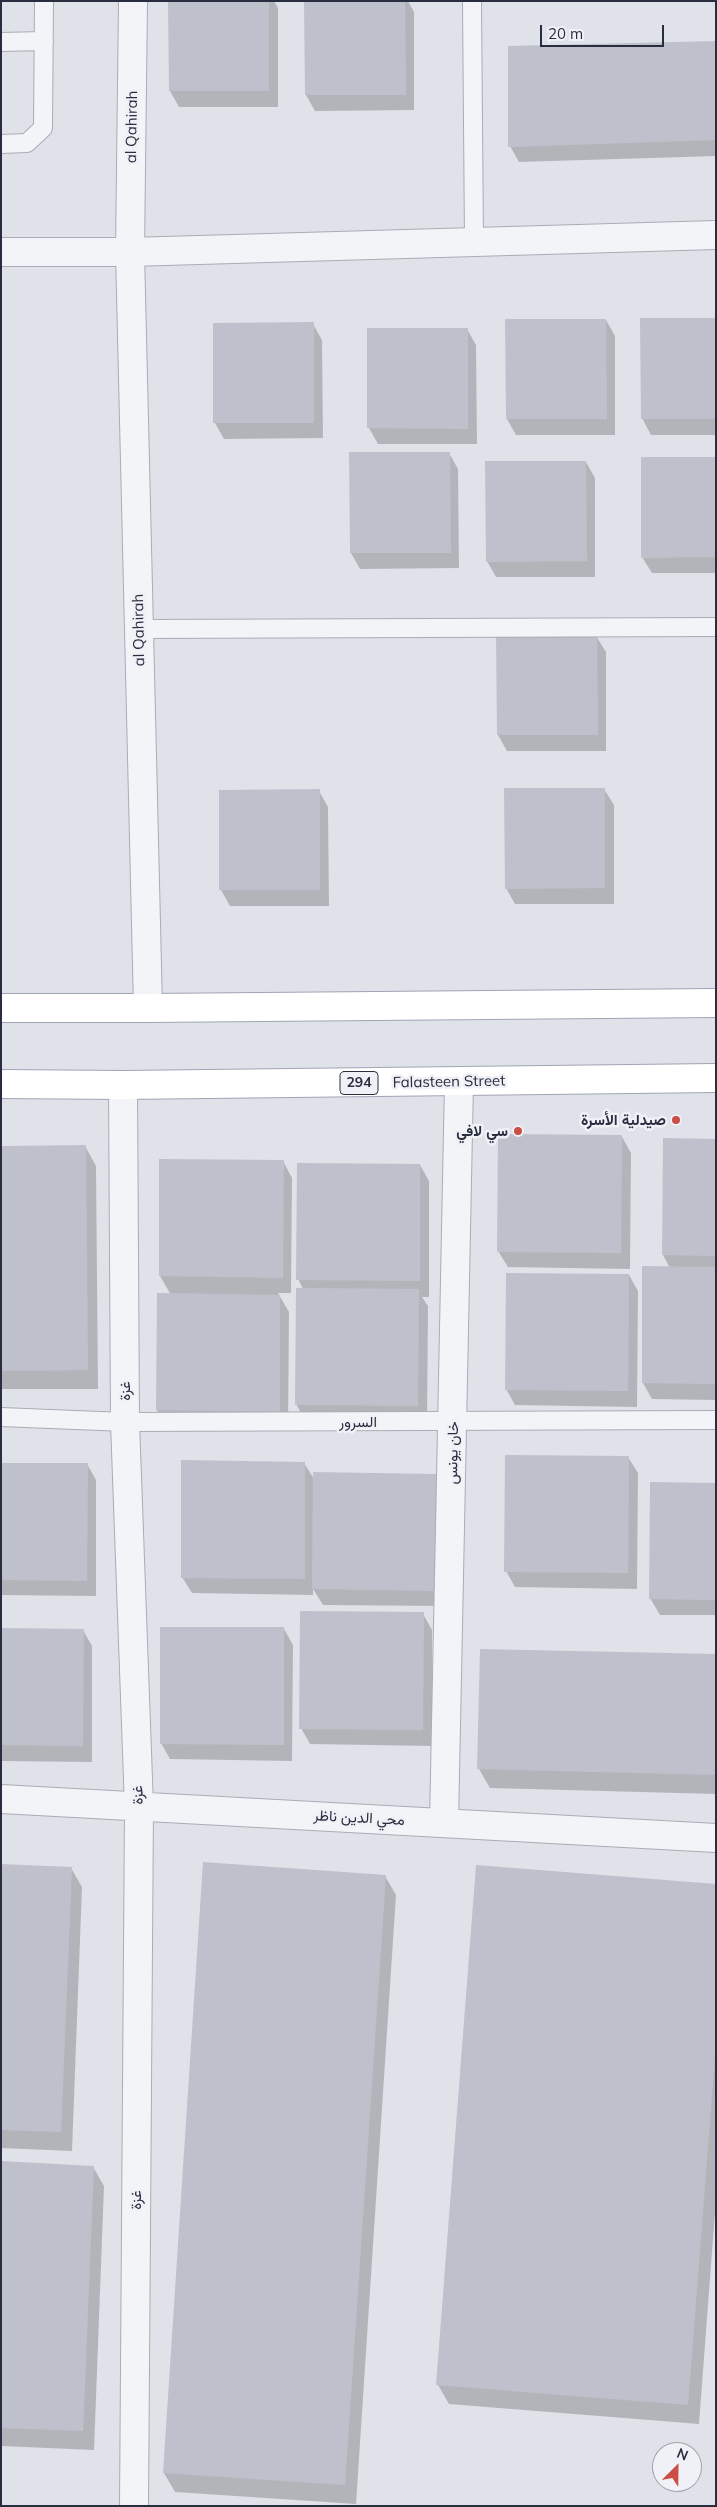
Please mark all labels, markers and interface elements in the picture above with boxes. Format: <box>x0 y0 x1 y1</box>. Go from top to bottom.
scale bar <box>542 15 666 47</box>
text: 20 m <box>548 24 583 43</box>
street label: al Qahirah <box>122 91 142 163</box>
street label: al Qahirah <box>129 594 149 666</box>
road number: 294 <box>340 1072 378 1094</box>
street label: Falasteen Street <box>392 1072 506 1092</box>
place label: صيدلية الأسرة <box>581 1111 666 1129</box>
marker: صيدلية الأسرة <box>670 1114 682 1126</box>
place label: سي لافي <box>456 1122 508 1140</box>
marker: سي لافي <box>512 1125 524 1137</box>
street label: غزة <box>116 1381 134 1401</box>
street label: السرور <box>339 1413 377 1431</box>
street label: خان يونس <box>443 1421 463 1485</box>
street label: غزة <box>129 1785 147 1805</box>
street label: محي الدين ناظر <box>313 1807 405 1829</box>
street label: غزة <box>127 2190 145 2210</box>
north arrow <box>652 2442 702 2492</box>
text: N <box>674 2444 691 2464</box>

